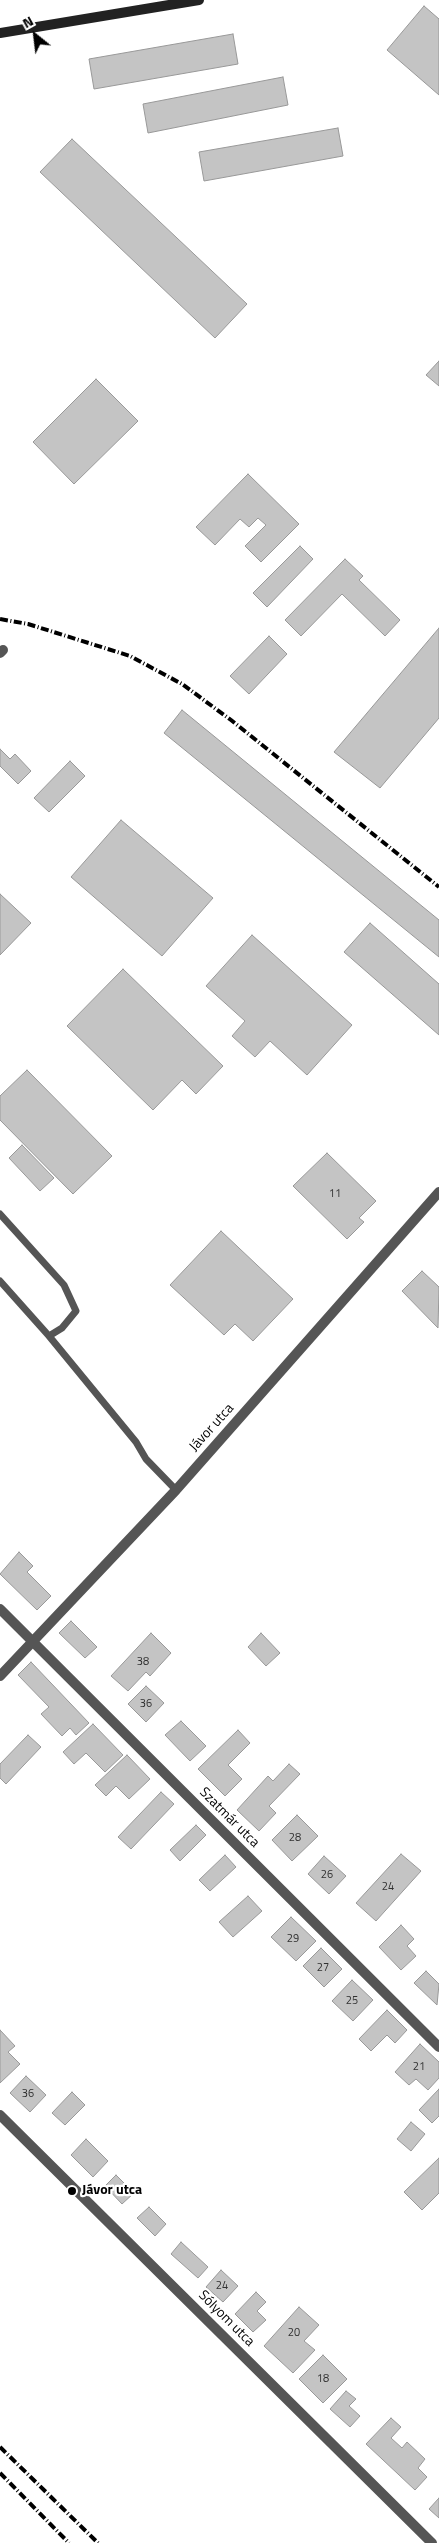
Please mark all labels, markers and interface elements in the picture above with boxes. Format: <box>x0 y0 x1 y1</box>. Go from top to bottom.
north arrow <box>10 10 60 60</box>
text: N <box>18 10 37 33</box>
house number: 11 <box>329 1187 341 1201</box>
street label: Jávor utca <box>186 1401 238 1455</box>
house number: 38 <box>137 1655 149 1669</box>
house number: 36 <box>140 1697 152 1711</box>
street label: Szatmár utca <box>196 1785 262 1851</box>
house number: 28 <box>289 1831 301 1845</box>
house number: 26 <box>321 1868 333 1882</box>
house number: 24 <box>382 1880 394 1894</box>
house number: 29 <box>287 1932 299 1946</box>
house number: 27 <box>317 1961 329 1975</box>
house number: 25 <box>346 1994 358 2008</box>
house number: 21 <box>413 2060 425 2074</box>
house number: 36 <box>22 2087 34 2101</box>
place label: Jávor utca <box>82 2183 142 2199</box>
marker: Jávor utca <box>66 2185 78 2197</box>
house number: 24 <box>216 2279 228 2293</box>
street label: Sólyom utca <box>194 2287 258 2351</box>
house number: 20 <box>288 2326 300 2340</box>
house number: 18 <box>317 2372 329 2386</box>

